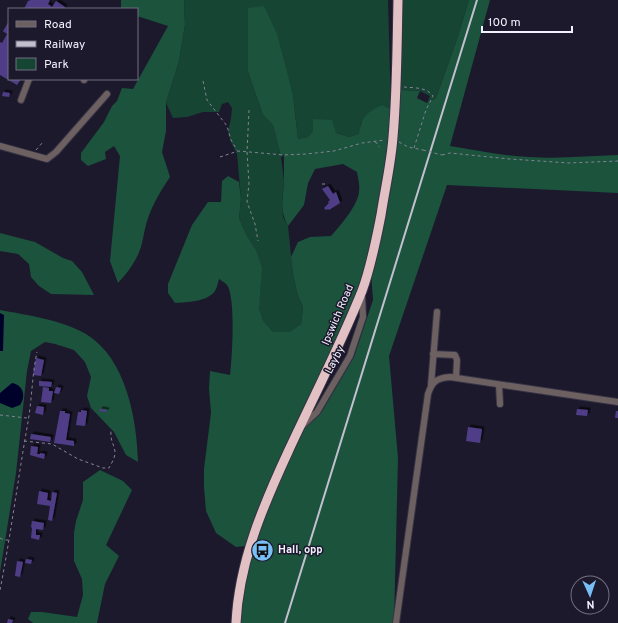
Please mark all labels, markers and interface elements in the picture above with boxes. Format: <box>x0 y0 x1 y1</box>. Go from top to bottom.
legend <box>8 8 138 80</box>
scale bar <box>482 8 572 34</box>
text: 100 m <box>488 15 521 31</box>
text: Road <box>44 17 72 33</box>
text: Railway <box>44 37 85 53</box>
text: Park <box>44 57 69 73</box>
street label: Ipswich Road <box>319 282 357 348</box>
street label: Layby <box>322 343 348 376</box>
bus stop icon: Hall, opp <box>250 537 276 563</box>
place label: Hall, opp <box>278 543 323 557</box>
north arrow <box>570 575 610 615</box>
text: N <box>586 597 595 611</box>

